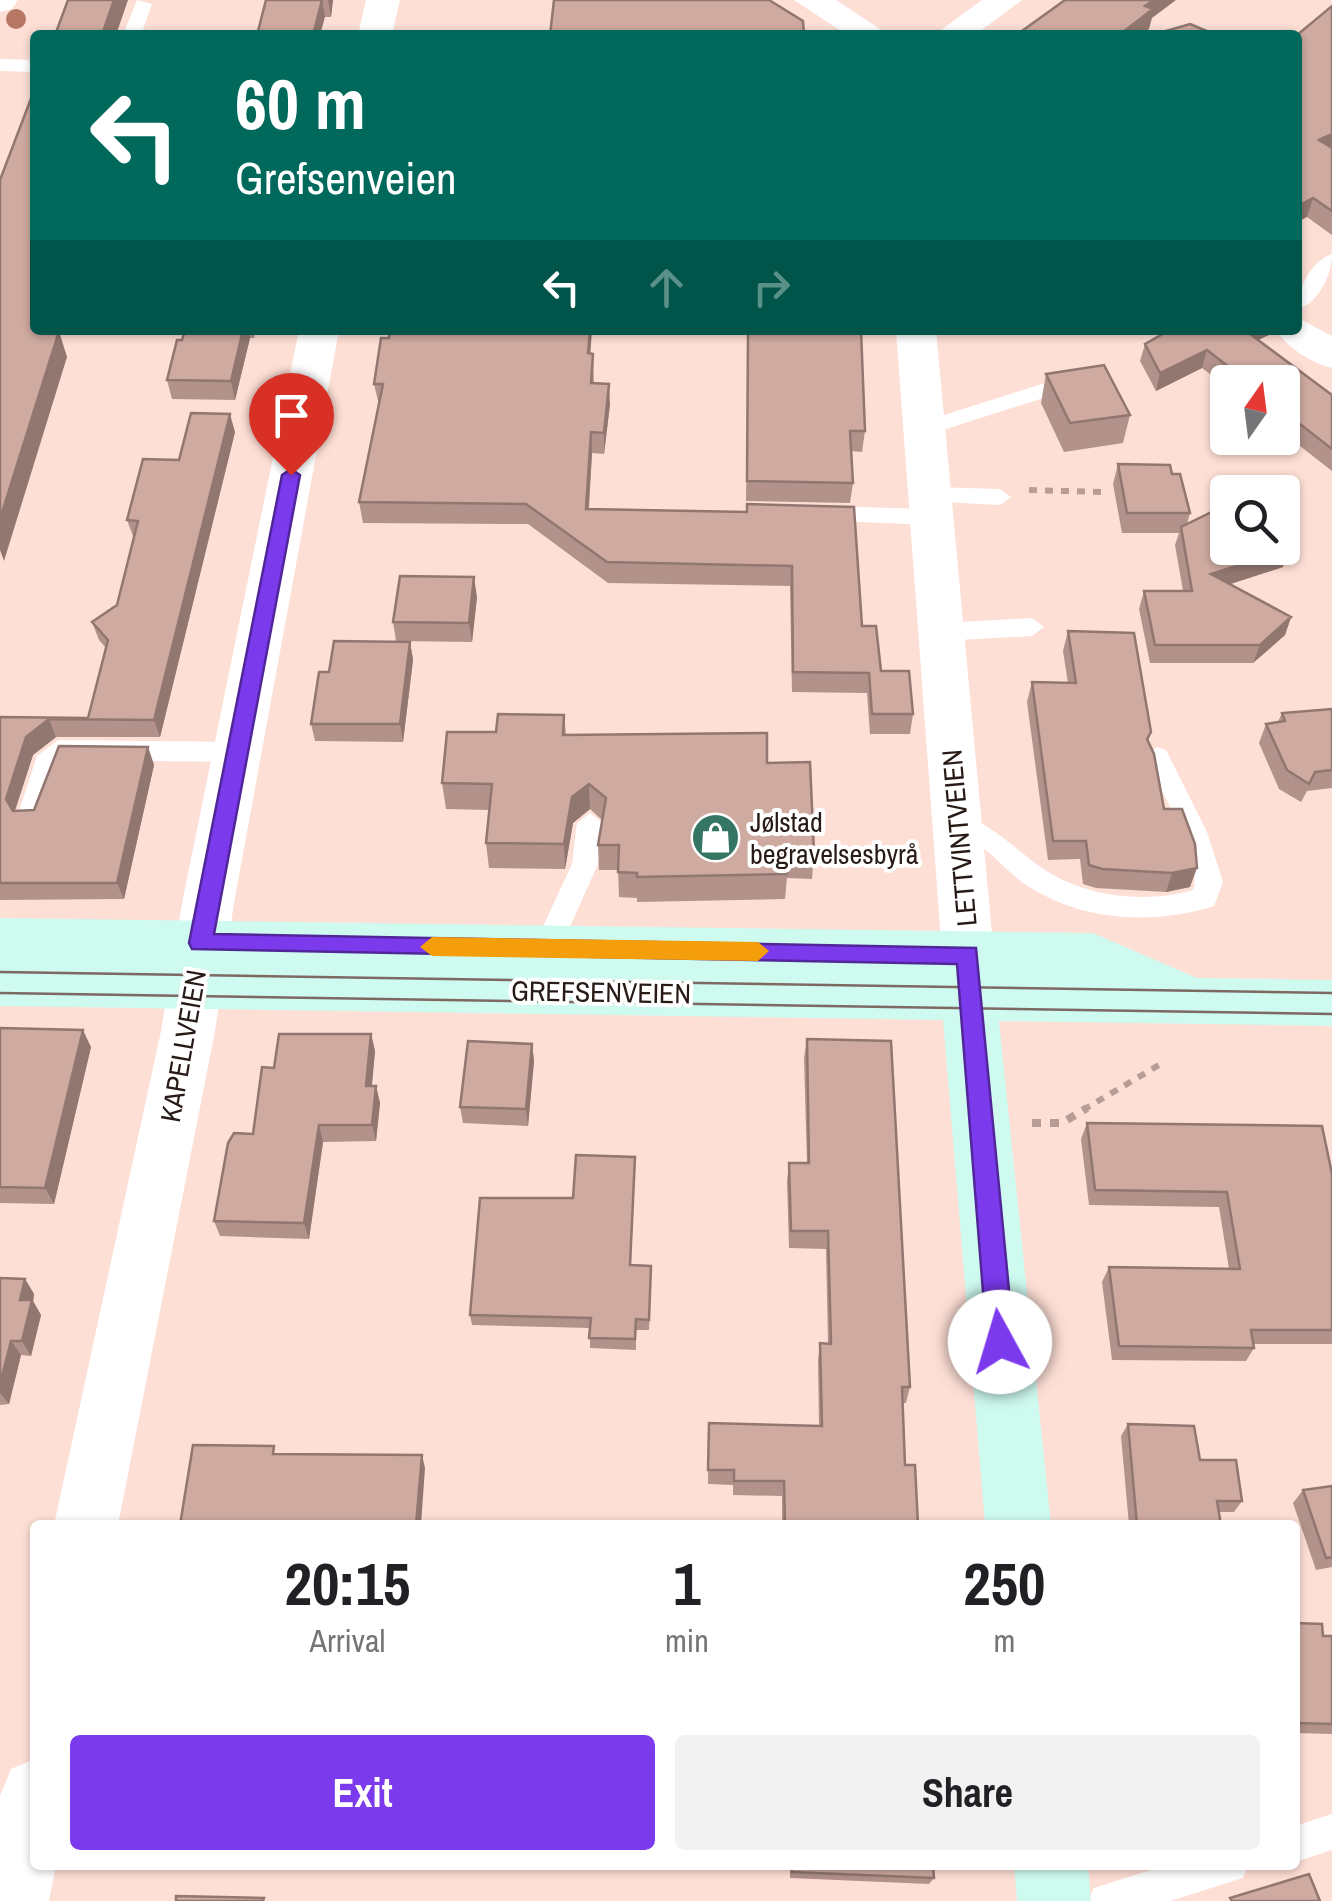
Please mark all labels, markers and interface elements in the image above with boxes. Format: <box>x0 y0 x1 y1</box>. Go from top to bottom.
text: 60 m <box>235 57 366 151</box>
icon: left <box>70 70 200 200</box>
text: Grefsenveien <box>235 147 457 208</box>
icon: left <box>534 260 589 315</box>
icon: ahead <box>639 260 694 315</box>
icon: right <box>744 260 799 315</box>
north arrow <box>1210 365 1300 455</box>
map controls <box>1210 365 1300 565</box>
pin <box>249 373 334 476</box>
icon: arrive <box>264 388 319 443</box>
button: search <box>1210 475 1300 565</box>
street label: LETTVINTVEIEN <box>932 748 986 928</box>
place label: Jølstad begravelsesbyrå <box>750 803 919 873</box>
shop icon: Jølstad begravelsesbyrå <box>689 812 741 864</box>
street label: KAPELLVEIEN <box>151 967 215 1125</box>
street label: GREFSENVEIEN <box>511 971 691 1013</box>
position arrow <box>948 1290 1052 1394</box>
text: 20:15 <box>285 1543 410 1624</box>
text: 1 <box>673 1543 701 1624</box>
text: 250 <box>963 1543 1045 1624</box>
text: Arrival <box>310 1619 385 1662</box>
text: min <box>665 1619 709 1662</box>
text: m <box>993 1619 1015 1662</box>
button: Exit <box>70 1735 655 1850</box>
button: Share <box>675 1735 1260 1850</box>

